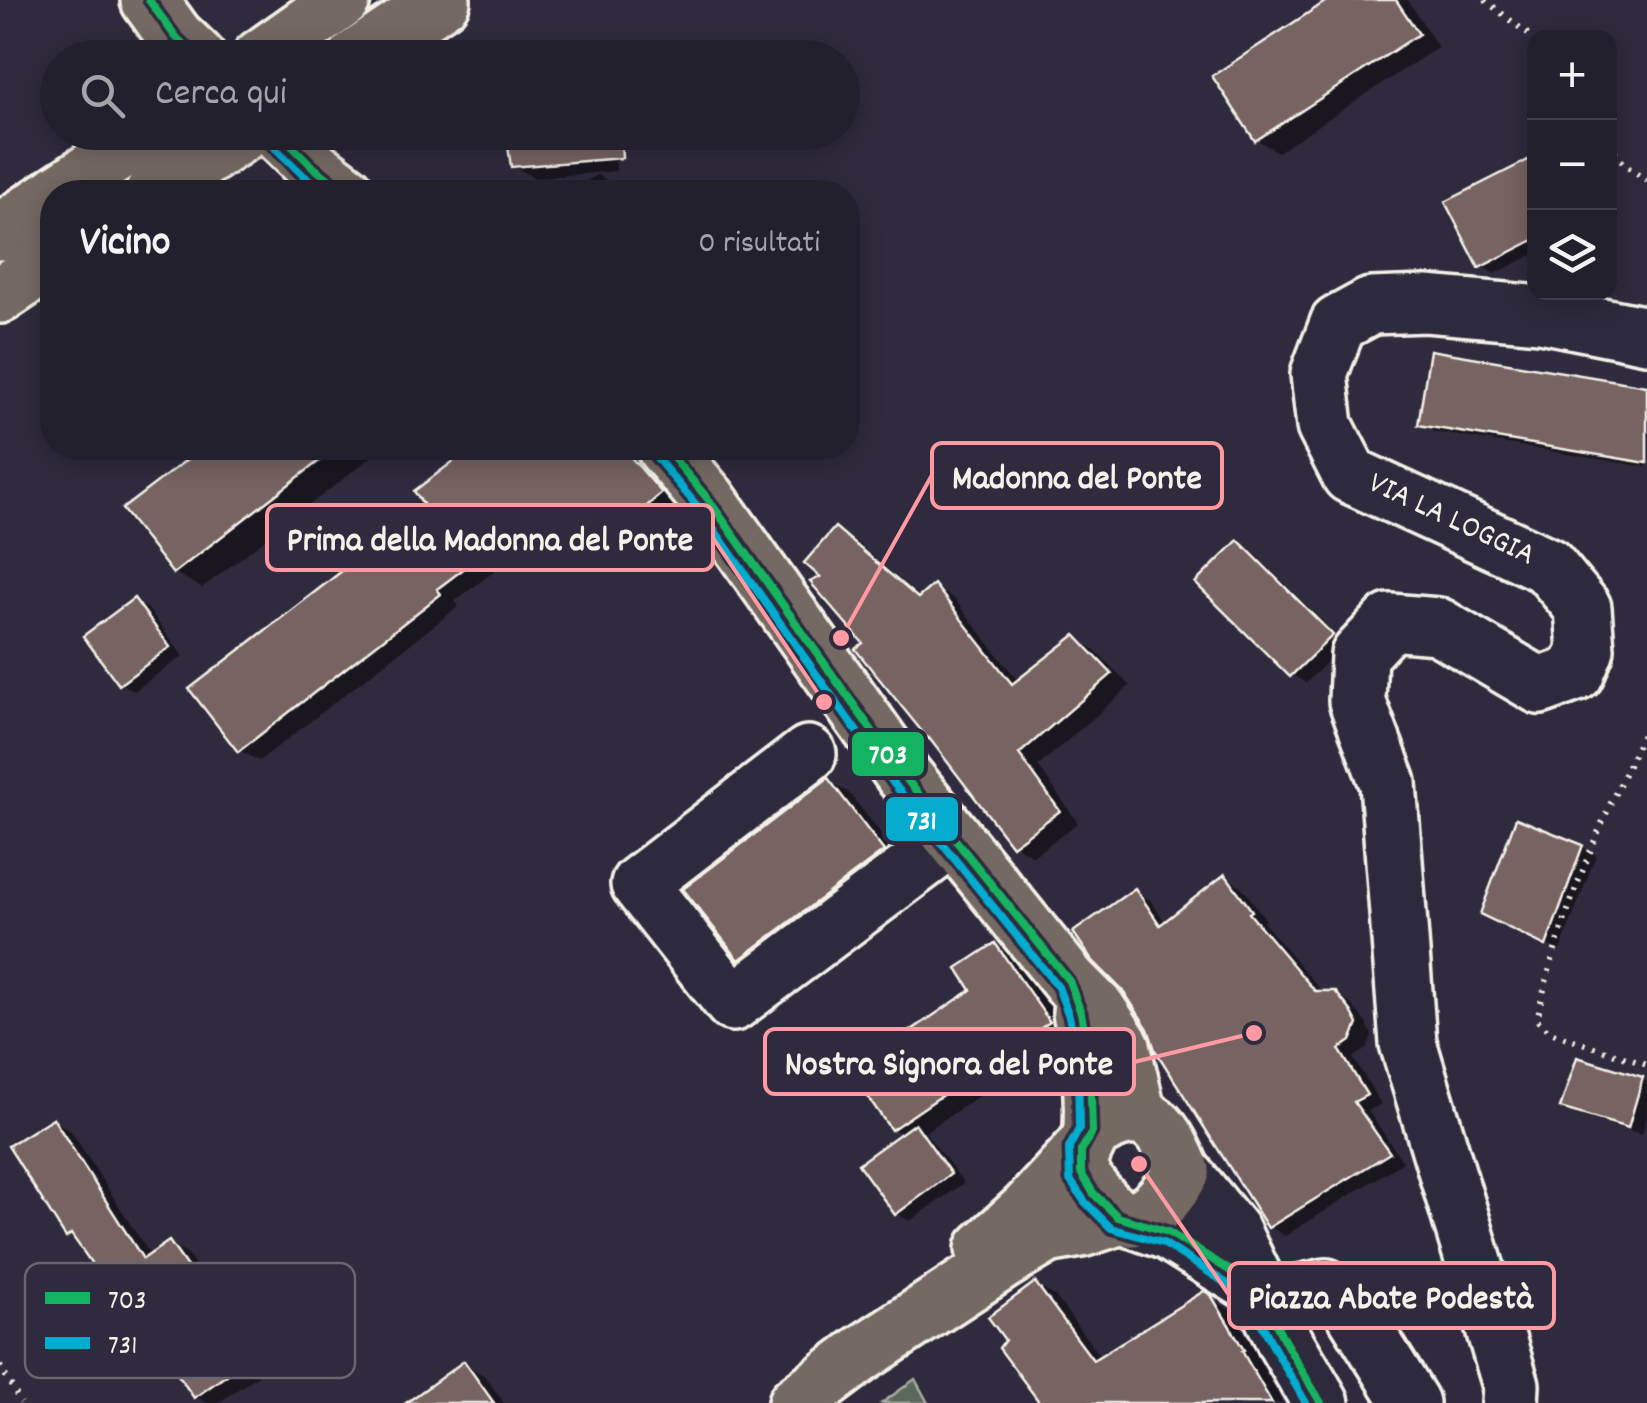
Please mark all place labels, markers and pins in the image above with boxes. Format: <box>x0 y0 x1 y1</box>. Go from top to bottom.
callout: Madonna del Ponte <box>932 443 1222 508</box>
callout: Prima della Madonna del Ponte <box>267 505 713 570</box>
callout: Nostra Signora del Ponte <box>765 1029 1134 1094</box>
callout: Piazza Abate Podestà <box>1229 1263 1554 1328</box>

